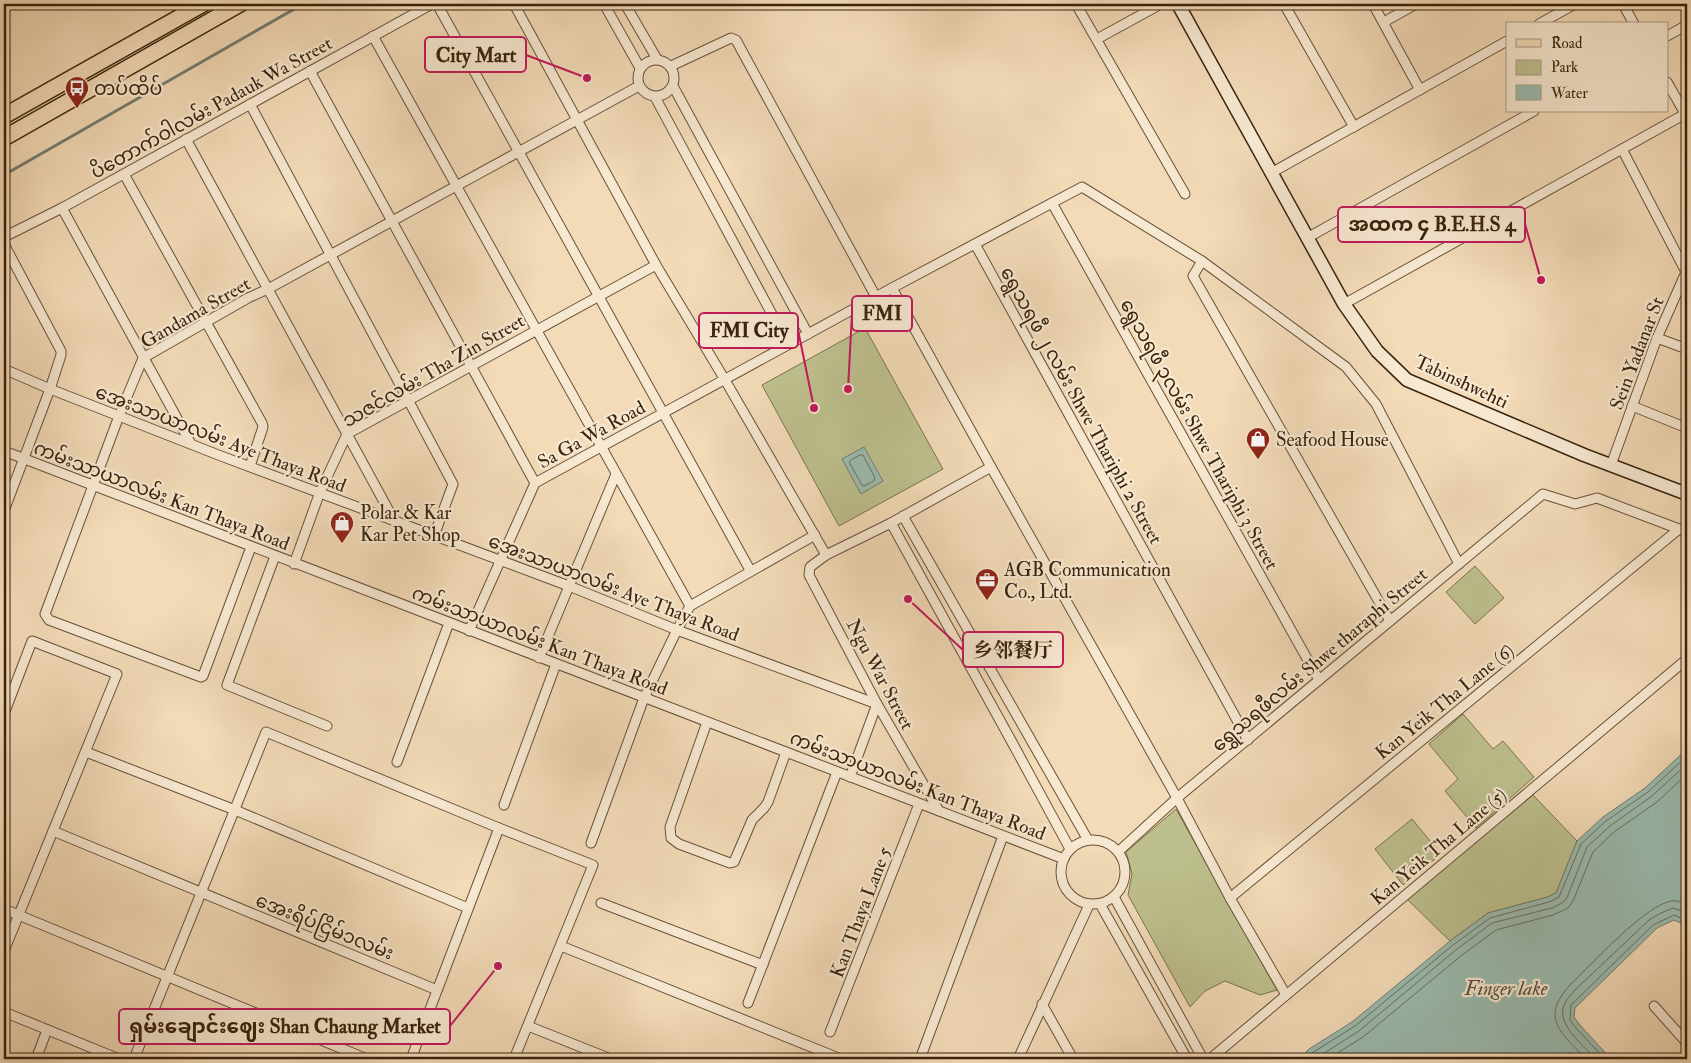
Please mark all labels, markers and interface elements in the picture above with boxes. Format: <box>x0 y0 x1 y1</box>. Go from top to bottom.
legend <box>1506 22 1668 112</box>
street label: ပိတောက်ဝါလမ်း Padauk Wa Street <box>85 29 336 184</box>
text: Road <box>1551 34 1583 53</box>
callout: City Mart <box>425 37 526 72</box>
text: City Mart <box>436 43 517 69</box>
text: Park <box>1551 58 1578 77</box>
place label: တပ်ထိပ် <box>94 74 162 101</box>
bus stop icon: တပ်ထိပ် <box>64 75 90 109</box>
text: Water <box>1550 84 1588 103</box>
callout: အထက ၄ B.E.H.S 4 <box>1338 207 1525 242</box>
text: အထက ၄ B.E.H.S 4 <box>1348 212 1517 240</box>
street label: ရွေသရဖီ ၂ လမ်း Shwe Thariphi 2 Street <box>992 261 1170 550</box>
street label: Gandama Street <box>136 272 255 354</box>
street label: ရွေသရဖီ ၃လမ်း Shwe Thariphi 3 Street <box>1112 293 1286 576</box>
street label: Sein Yadanar St <box>1604 293 1669 413</box>
callout: FMI <box>852 296 912 331</box>
text: FMI <box>862 301 902 326</box>
street label: သဇင်လမ်း Tha Zin Street <box>337 306 529 433</box>
callout: FMI City <box>699 313 798 348</box>
text: FMI City <box>709 318 790 344</box>
street label: Tabinshwehti <box>1411 350 1512 414</box>
street label: အေးသာယာလမ်း Aye Thaya Road <box>92 377 351 498</box>
street label: Sa Ga Wa Road <box>533 395 650 474</box>
shop icon: Seafood House <box>1245 426 1271 460</box>
place label: Seafood House <box>1276 428 1389 452</box>
street label: ကမ်းသာယာလမ်း Kan Thaya Road <box>30 433 295 556</box>
place label: Polar & Kar Kar Pet Shop <box>360 501 460 548</box>
shop icon: Polar & Kar Kar Pet Shop <box>329 510 355 544</box>
street label: အေးသာယာလမ်း Aye Thaya Road <box>485 526 744 647</box>
place label: AGB Communication Co., Ltd. <box>1003 558 1171 604</box>
street label: ရွှေသရဖီလမ်း Shwe tharaphi Street <box>1205 560 1434 759</box>
office icon: AGB Communication Co., Ltd. <box>974 567 1000 601</box>
street label: ကမ်းသာယာလမ်း Kan Thaya Road <box>408 578 673 701</box>
street label: Ngu War Street <box>841 615 919 734</box>
callout: 乡邻餐厅 <box>963 632 1063 667</box>
text: 乡邻餐厅 <box>973 638 1053 663</box>
street label: Kan Yeik Tha Lane (6) <box>1370 639 1519 765</box>
street label: ကမ်းသာယာလမ်း Kan Thaya Road <box>786 723 1051 846</box>
street label: Kan Yeik Tha Lane (5) <box>1366 783 1512 911</box>
street label: Kan Thaya Lane 5 <box>825 843 897 981</box>
street label: အေးရိပ်ငြိမ်၁လမ်း <box>251 886 398 968</box>
water label: Finger lake <box>1464 976 1548 1001</box>
callout: ရှမ်းချောင်းဈေး Shan Chaung Market <box>119 1009 450 1044</box>
text: ရှမ်းချောင်းဈေး Shan Chaung Market <box>129 1013 441 1043</box>

